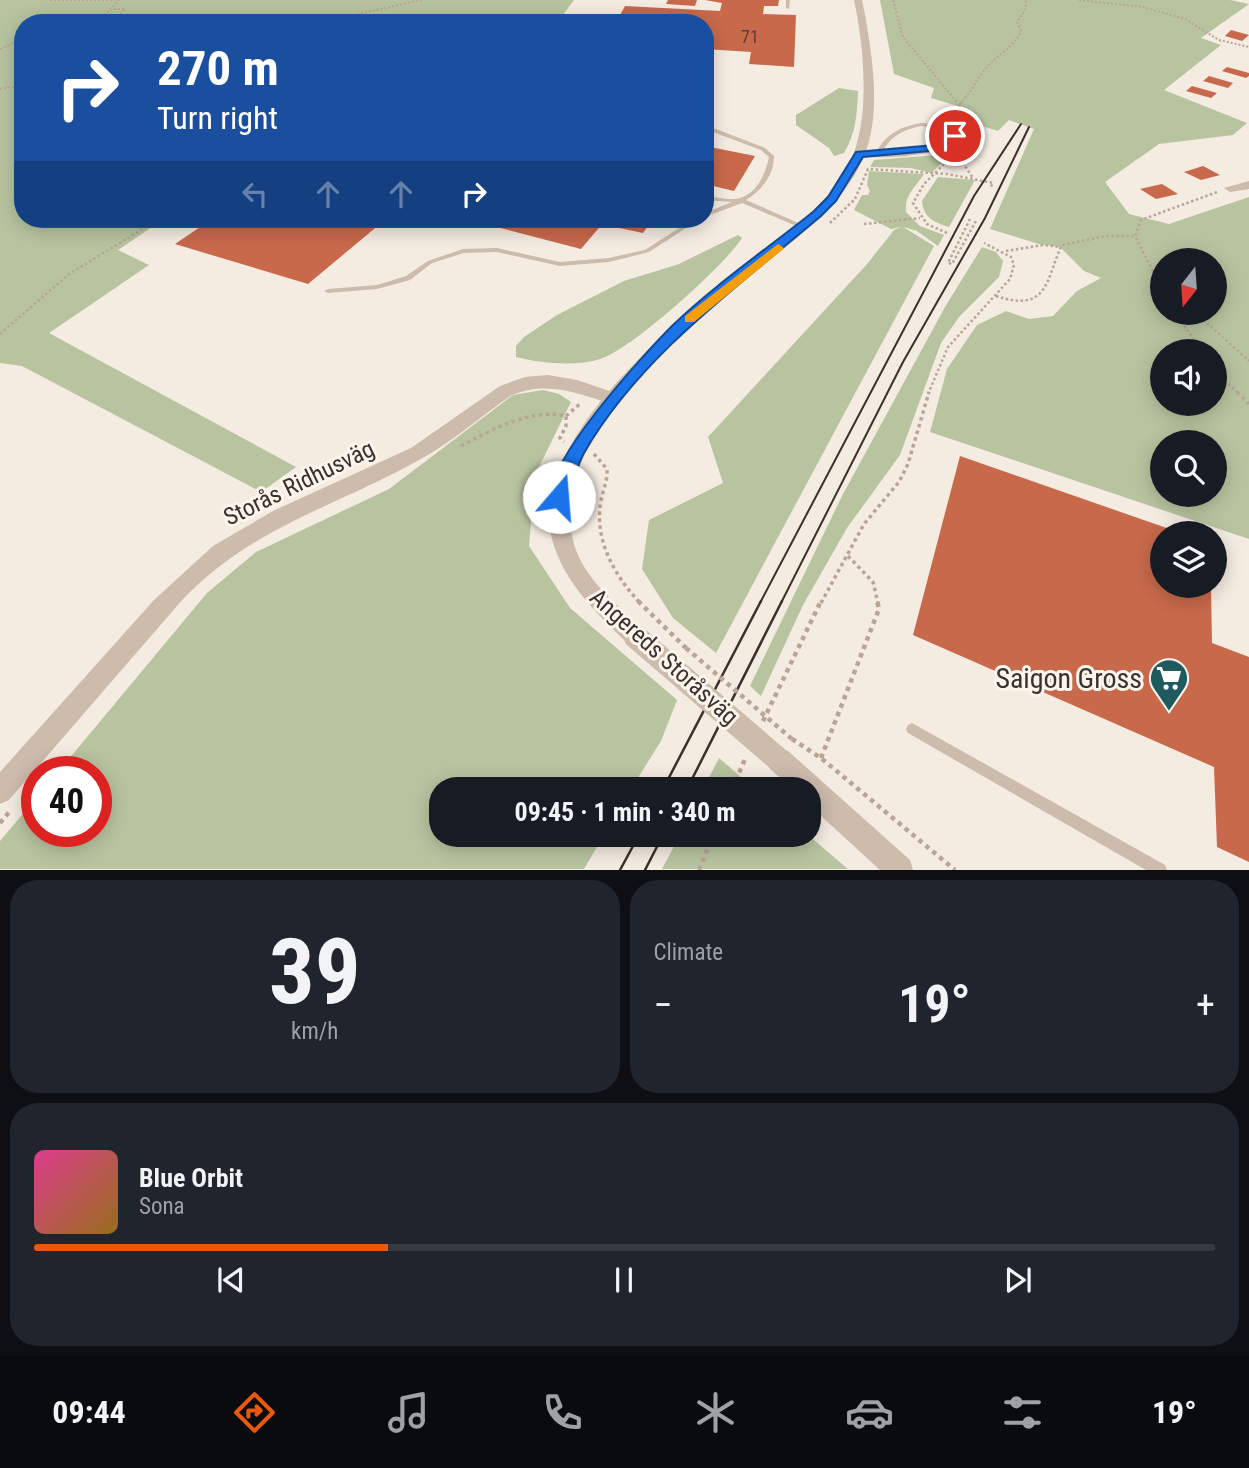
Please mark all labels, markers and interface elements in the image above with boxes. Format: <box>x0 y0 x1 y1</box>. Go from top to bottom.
house number: 71 <box>741 26 759 47</box>
text: 270 m <box>157 40 279 97</box>
icon: right <box>42 42 133 133</box>
text: Turn right <box>157 99 278 137</box>
pin <box>925 106 985 166</box>
icon: arrive <box>936 117 974 155</box>
icon: left <box>236 175 274 213</box>
icon: ahead <box>309 175 347 213</box>
icon: ahead <box>382 175 420 213</box>
icon: right <box>455 175 493 213</box>
north arrow <box>1150 248 1227 326</box>
map controls <box>1150 248 1227 598</box>
button: sound <box>1150 339 1227 416</box>
button: search <box>1150 430 1227 507</box>
street label: Storås Ridhusväg <box>219 434 379 532</box>
position arrow <box>522 460 596 534</box>
button: layers <box>1150 521 1227 598</box>
street label: Angereds Storåsväg <box>584 583 744 731</box>
supermarket icon: Saigon Gross <box>1148 657 1190 712</box>
place label: Saigon Gross <box>995 662 1142 695</box>
speed limit sign: 40 <box>21 756 112 847</box>
text: 09:45 · 1 min · 340 m <box>515 797 735 827</box>
text: 39 <box>269 919 361 1025</box>
text: Climate <box>654 939 723 966</box>
text: 19° <box>898 974 971 1035</box>
text: − <box>654 983 673 1027</box>
text: + <box>1196 983 1215 1027</box>
text: km/h <box>291 1018 338 1045</box>
text: Blue Orbit <box>139 1163 243 1193</box>
text: Sona <box>139 1193 185 1220</box>
icon: previous <box>212 1261 250 1299</box>
icon: pause <box>605 1261 643 1299</box>
icon: next <box>999 1261 1037 1299</box>
icon: directions <box>230 1388 279 1437</box>
icon: music <box>384 1388 433 1437</box>
icon: phone <box>538 1388 587 1437</box>
icon: climate <box>691 1388 740 1437</box>
icon: car <box>845 1388 894 1437</box>
icon: filters <box>998 1388 1047 1437</box>
text: 09:44 <box>52 1393 126 1431</box>
text: 19° <box>1152 1393 1197 1431</box>

